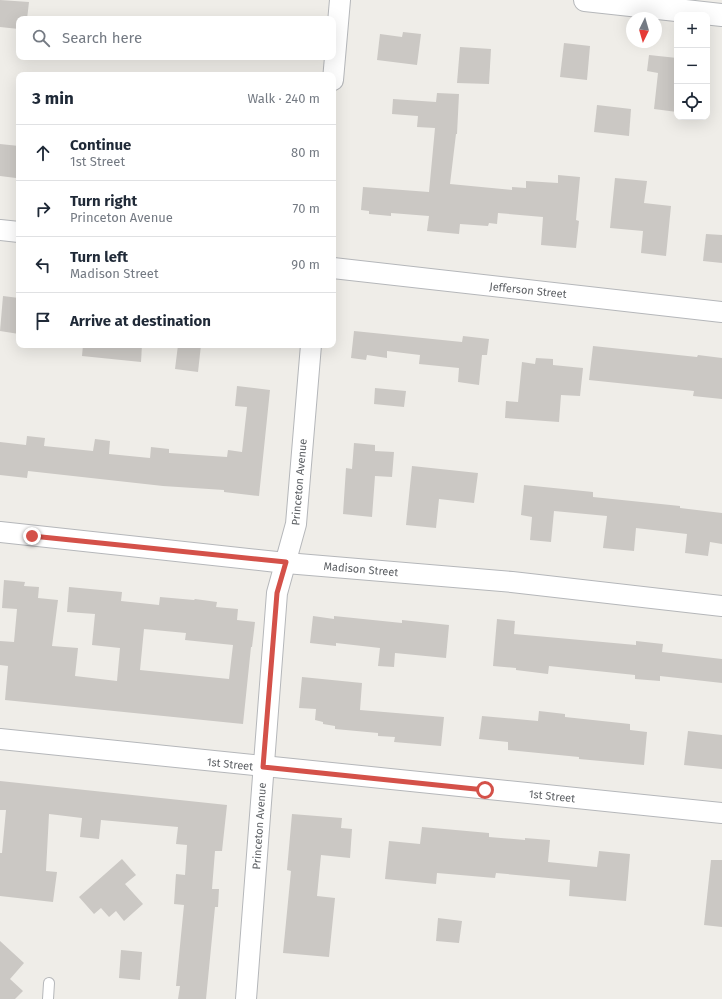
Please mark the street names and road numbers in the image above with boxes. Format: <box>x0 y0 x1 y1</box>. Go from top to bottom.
street label: Jefferson Street <box>489 280 567 301</box>
street label: Princeton Avenue <box>289 438 310 526</box>
street label: Madison Street <box>323 560 399 579</box>
street label: 1st Street <box>206 756 254 773</box>
street label: Princeton Avenue <box>250 782 269 870</box>
street label: 1st Street <box>528 788 576 805</box>

